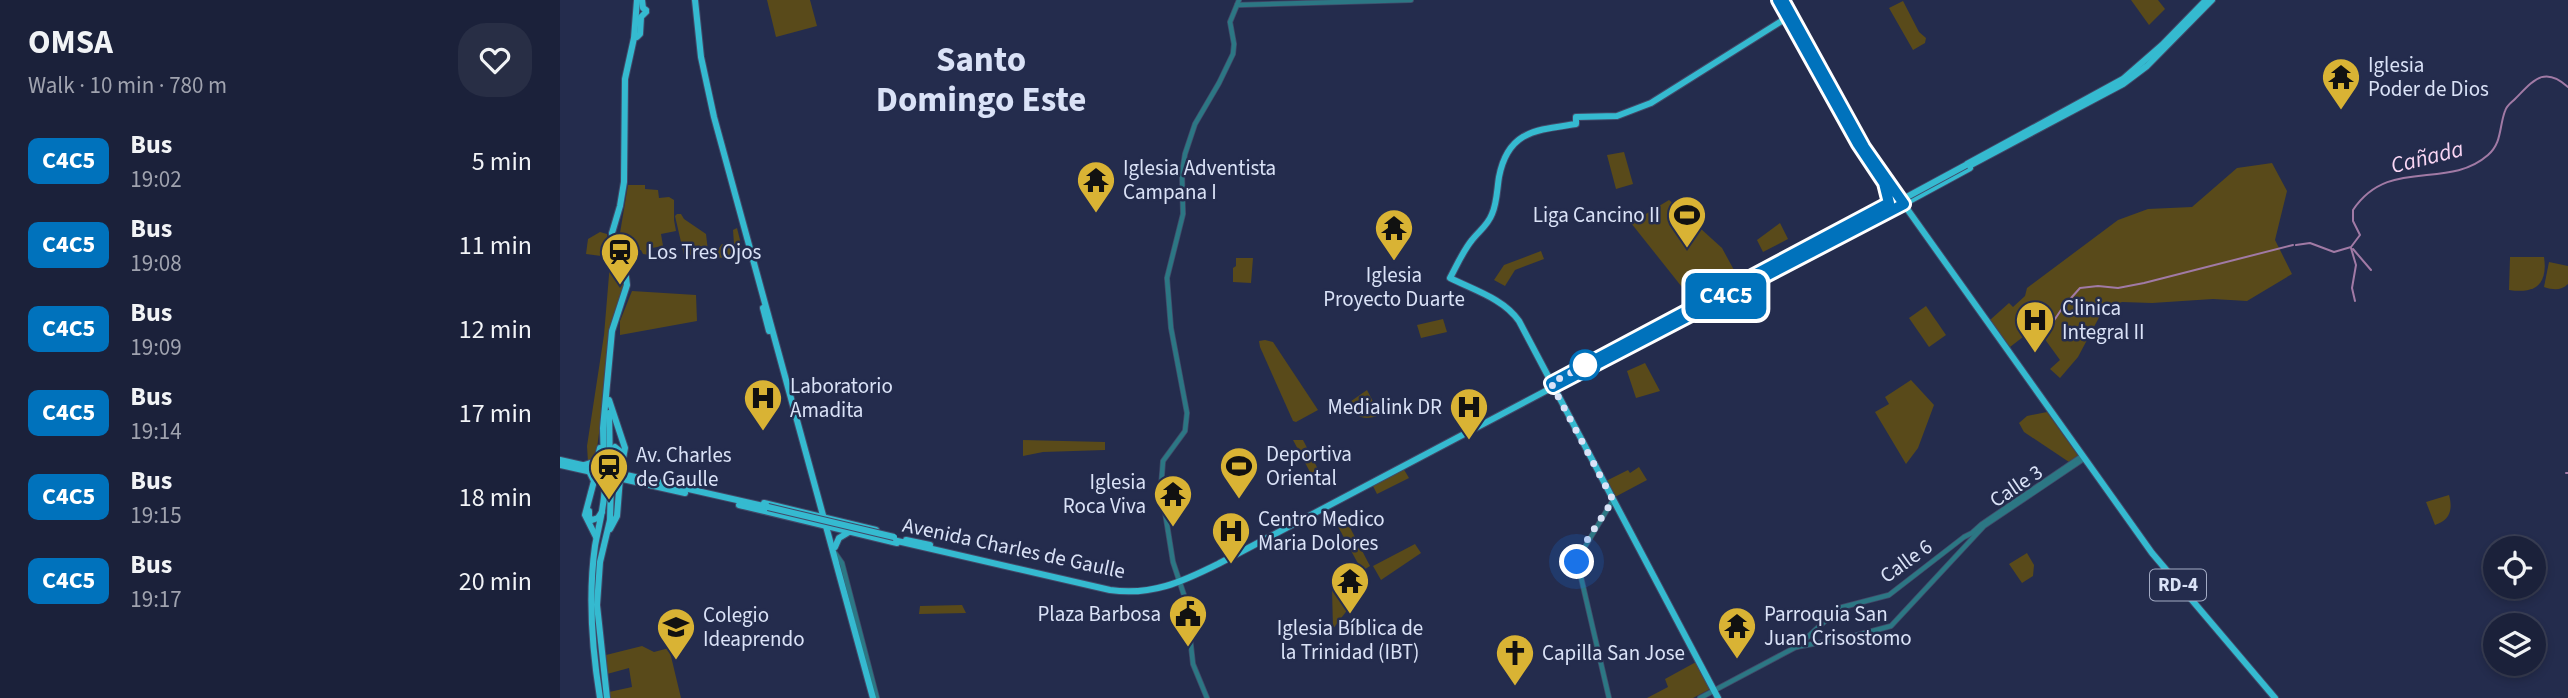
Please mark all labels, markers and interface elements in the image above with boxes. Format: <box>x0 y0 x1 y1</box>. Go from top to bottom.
text: OMSA <box>28 19 113 66</box>
button: heart <box>458 23 532 97</box>
district label: Santo Domingo Este <box>876 35 1086 125</box>
place label: Iglesia Poder de Dios <box>2368 50 2489 104</box>
temple icon: Iglesia Poder de Dios <box>2320 56 2362 111</box>
text: Walk · 10 min · 780 m <box>28 69 227 102</box>
text: Bus <box>130 126 172 163</box>
water label: Cañada <box>2387 132 2467 182</box>
text: C4C5 <box>42 143 95 178</box>
text: 5 min <box>472 143 532 180</box>
place label: Iglesia Adventista Campana I <box>1123 153 1276 207</box>
temple icon: Iglesia Adventista Campana I <box>1075 159 1117 214</box>
text: 19:02 <box>130 163 182 196</box>
sports icon: Liga Cancino II <box>1666 194 1708 249</box>
place label: Liga Cancino II <box>1533 200 1660 230</box>
temple icon: Iglesia Proyecto Duarte <box>1373 207 1415 262</box>
text: Bus <box>130 210 172 247</box>
text: C4C5 <box>42 227 95 262</box>
text: 11 min <box>459 227 532 264</box>
station icon: Los Tres Ojos <box>599 231 641 286</box>
place label: Los Tres Ojos <box>647 237 762 267</box>
text: 19:08 <box>130 247 182 280</box>
place label: Iglesia Proyecto Duarte <box>1323 260 1465 314</box>
line badge: C4C5 <box>1677 273 1775 319</box>
text: C4C5 <box>1699 278 1753 313</box>
place label: Clinica Integral II <box>2062 293 2145 347</box>
text: Bus <box>130 294 172 331</box>
hospital icon: Clinica Integral II <box>2014 299 2056 354</box>
text: C4C5 <box>42 311 95 346</box>
text: 12 min <box>459 311 532 348</box>
text: 19:09 <box>130 331 182 364</box>
unlabelled marker <box>1570 350 1600 380</box>
place label: Laboratorio Amadita <box>790 371 893 425</box>
hospital icon: Laboratorio Amadita <box>742 377 784 432</box>
text: Bus <box>130 378 172 415</box>
hospital icon: Medialink DR <box>1448 386 1490 441</box>
place label: Medialink DR <box>1327 392 1442 422</box>
text: C4C5 <box>42 395 95 430</box>
text: 17 min <box>459 395 532 432</box>
text: 19:14 <box>130 415 182 448</box>
place label: Deportiva Oriental <box>1266 439 1352 493</box>
place label: Av. Charles de Gaulle <box>636 440 732 494</box>
sports icon: Deportiva Oriental <box>1218 445 1260 500</box>
station icon: Av. Charles de Gaulle <box>588 446 630 501</box>
street label: Calle 3 <box>1983 457 2049 515</box>
text: Bus <box>130 462 172 499</box>
place label: Iglesia Roca Viva <box>1063 467 1146 521</box>
temple icon: Iglesia Roca Viva <box>1152 473 1194 528</box>
text: C4C5 <box>42 479 95 514</box>
text: 18 min <box>459 479 532 516</box>
text: 19:15 <box>130 499 182 532</box>
place label: Centro Medico Maria Dolores <box>1258 504 1385 558</box>
street label: Avenida Charles de Gaulle <box>900 510 1128 586</box>
hospital icon: Centro Medico Maria Dolores <box>1210 510 1252 565</box>
street label: Calle 6 <box>1874 532 1938 590</box>
map controls <box>2483 536 2546 676</box>
button: locate <box>2483 536 2546 599</box>
your location <box>1559 544 1594 579</box>
text: Bus <box>130 546 172 583</box>
temple icon: Iglesia Bíblica de la Trinidad (IBT) <box>1329 560 1371 615</box>
text: C4C5 <box>42 563 95 598</box>
text: 20 min <box>459 563 532 600</box>
road number: RD-4 <box>2150 570 2206 600</box>
text: 19:17 <box>130 583 182 616</box>
public building icon: Plaza Barbosa <box>1167 593 1209 648</box>
place label: Plaza Barbosa <box>1037 599 1161 629</box>
place label: Parroquia San Juan Crisostomo <box>1764 599 1912 653</box>
place label: Colegio Ideaprendo <box>703 600 805 654</box>
temple icon: Parroquia San Juan Crisostomo <box>1716 605 1758 660</box>
school or university icon: Colegio Ideaprendo <box>655 606 697 661</box>
place label: Iglesia Bíblica de la Trinidad (IBT) <box>1277 613 1423 667</box>
button: layers <box>2483 613 2546 676</box>
church icon: Capilla San Jose <box>1494 632 1536 687</box>
place label: Capilla San Jose <box>1542 638 1685 668</box>

